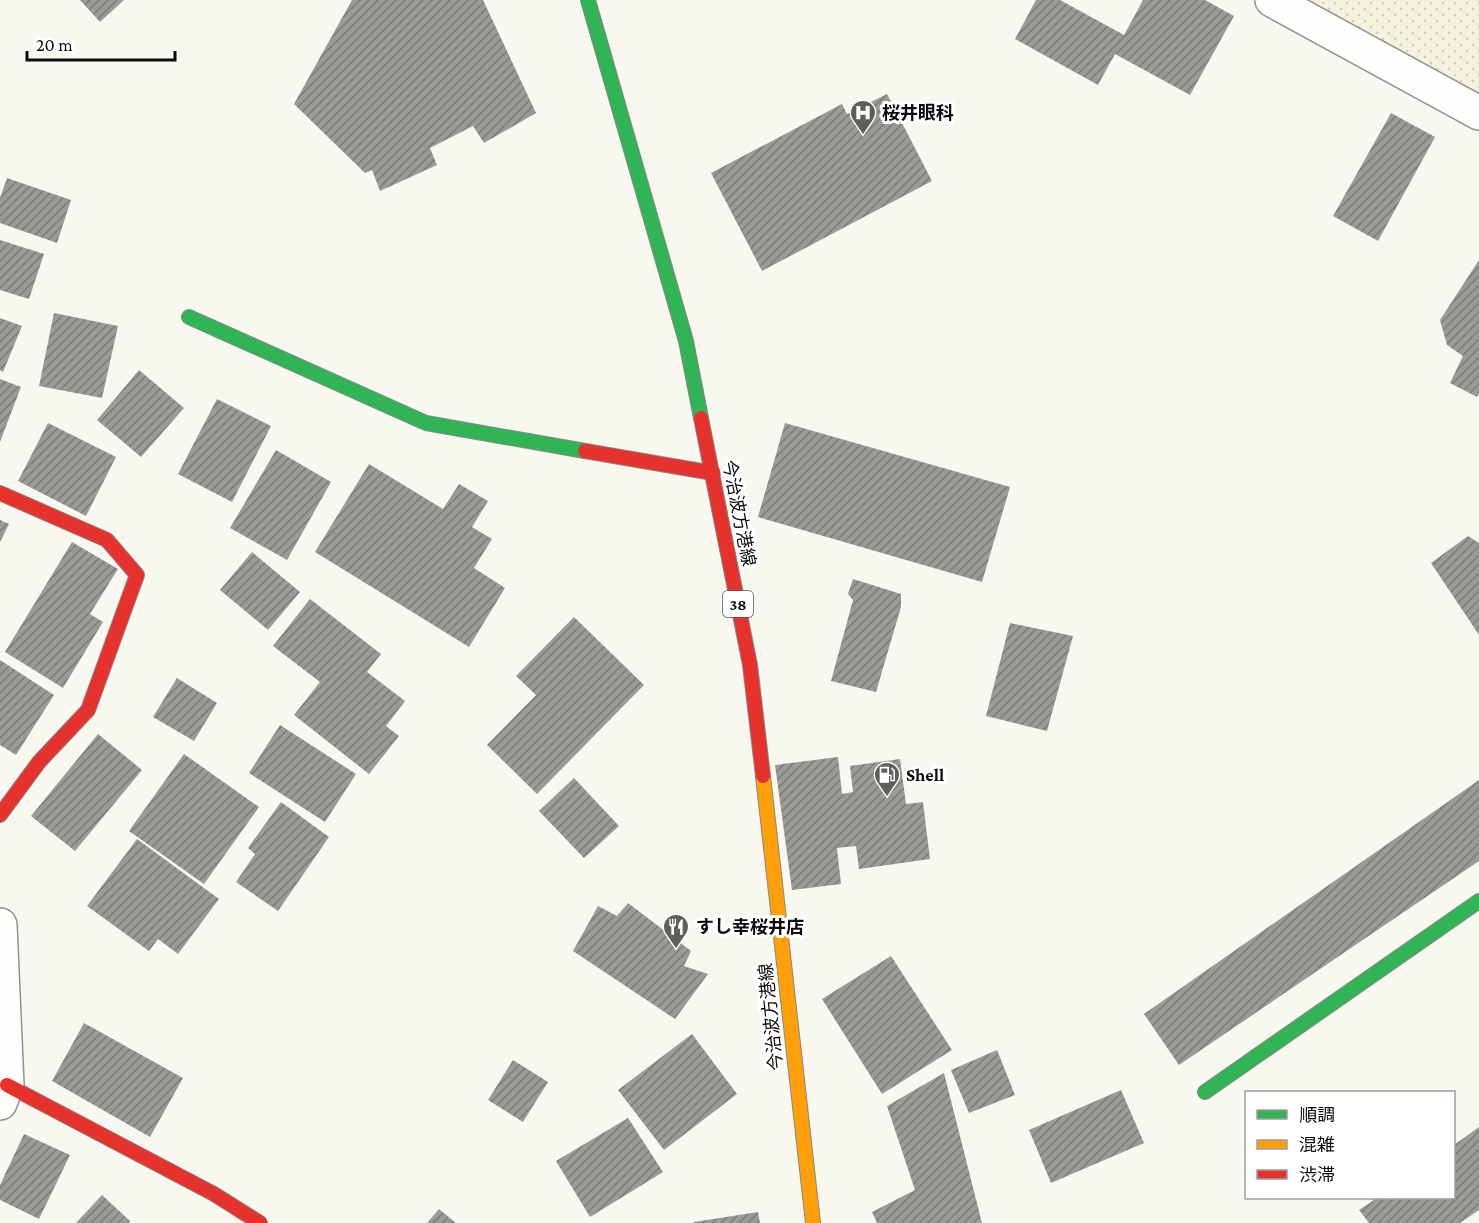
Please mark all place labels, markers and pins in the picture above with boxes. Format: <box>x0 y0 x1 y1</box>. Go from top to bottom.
hospital icon: 桜井眼科 <box>848 98 878 136</box>
place label: 桜井眼科 <box>882 103 954 123</box>
fuel station icon: Shell <box>872 760 902 798</box>
place label: Shell <box>906 765 944 785</box>
restaurant icon: すし幸桜井店 <box>661 912 691 950</box>
place label: すし幸桜井店 <box>696 917 804 937</box>

